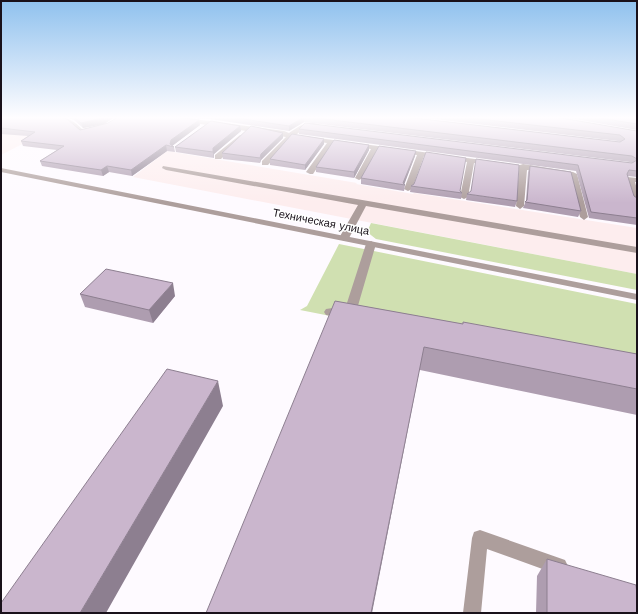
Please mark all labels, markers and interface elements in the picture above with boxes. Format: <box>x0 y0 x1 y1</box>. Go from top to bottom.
street label: Техническая улица <box>272 206 371 238</box>

